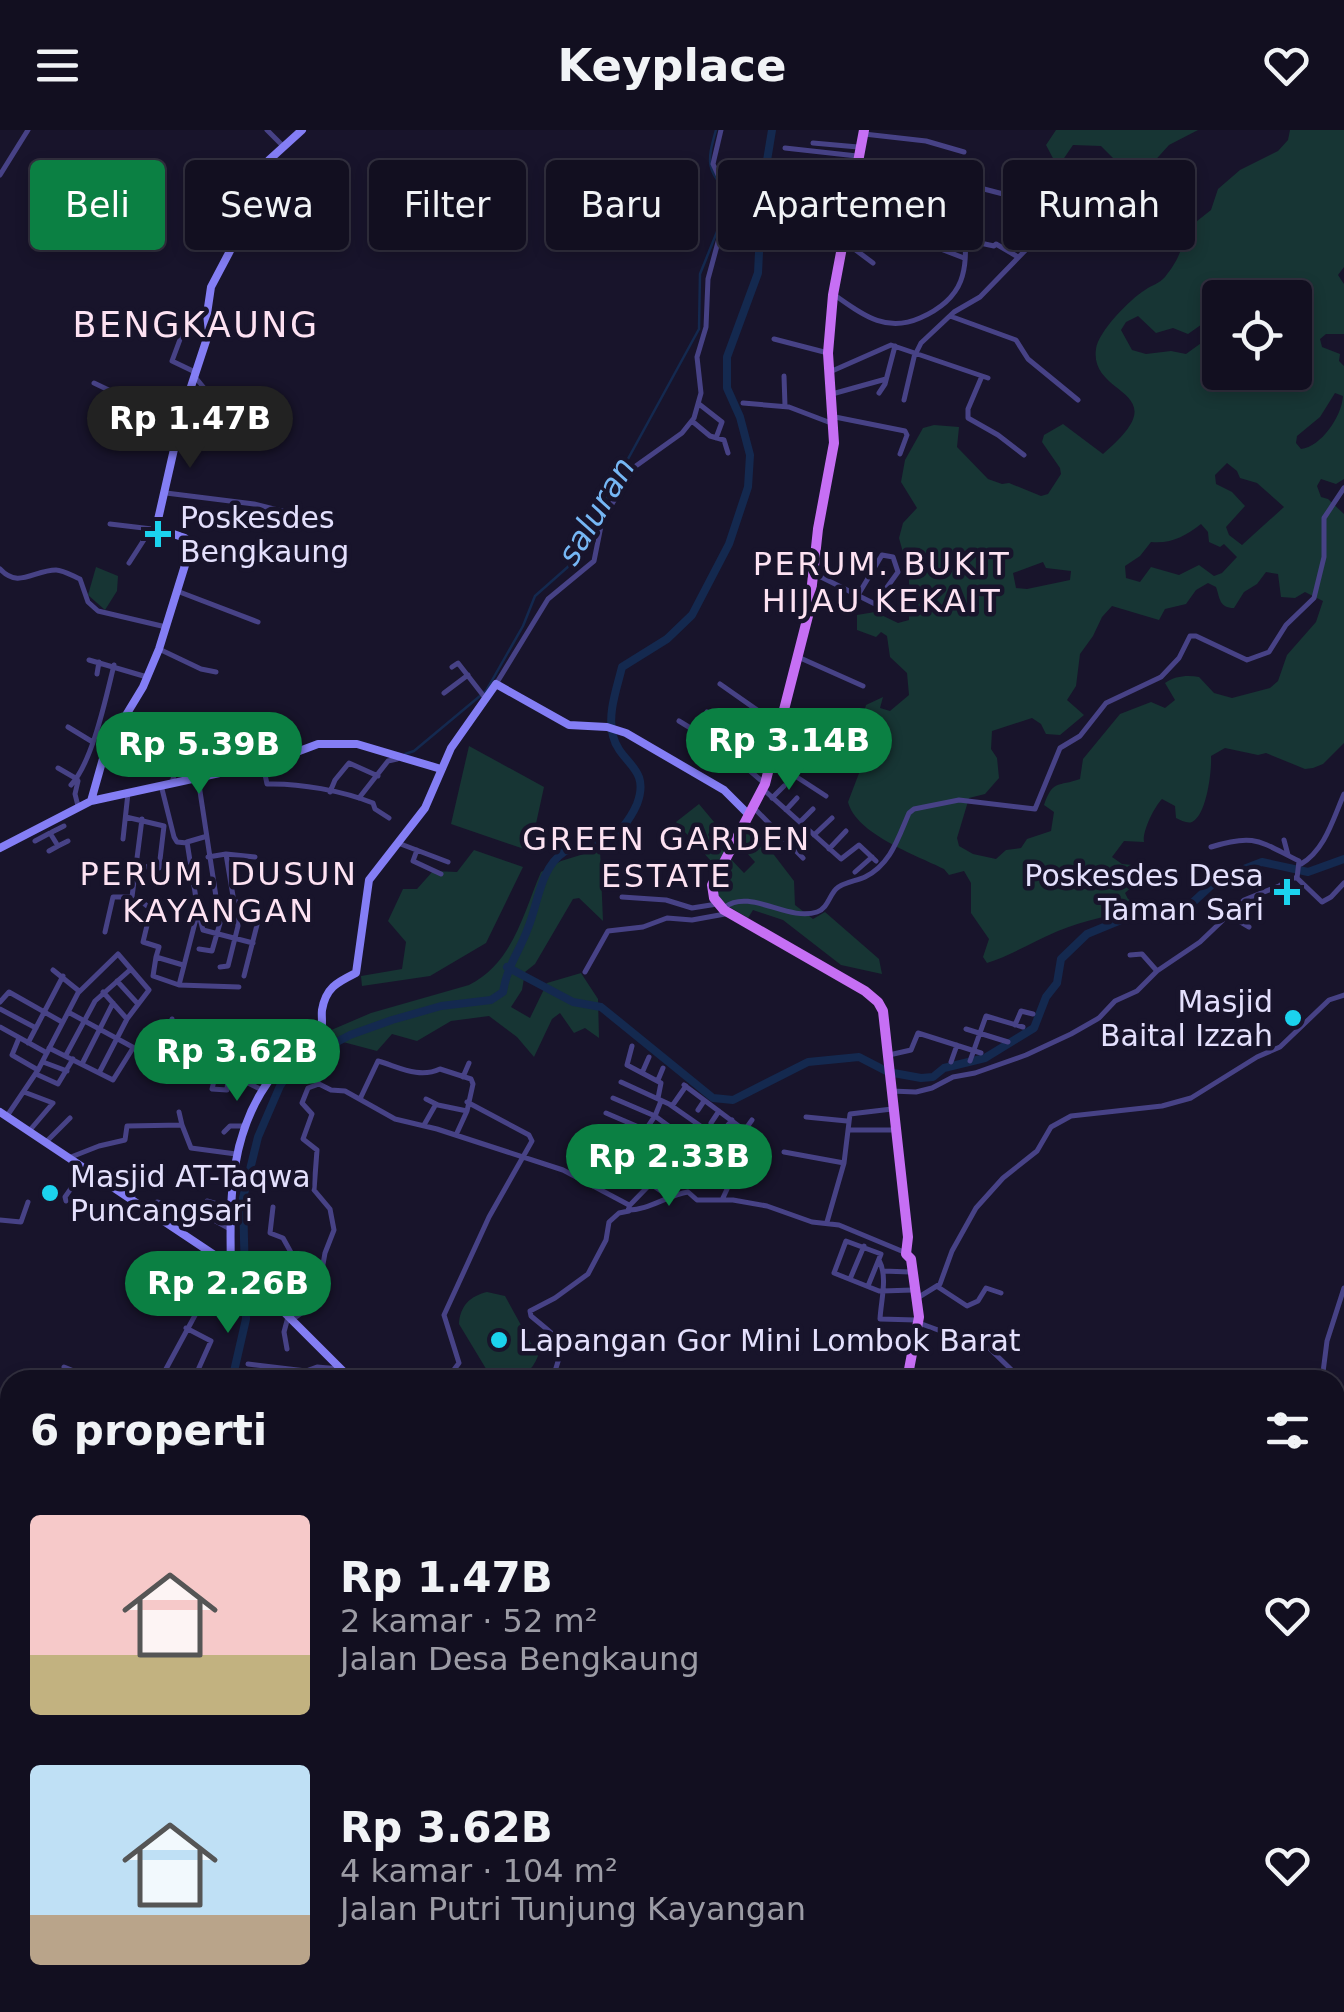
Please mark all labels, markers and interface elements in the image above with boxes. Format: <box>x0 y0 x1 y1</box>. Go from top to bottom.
icon: menu <box>30 38 85 93</box>
icon: heart <box>1259 38 1314 93</box>
text: Keyplace <box>557 39 787 92</box>
chip: Beli <box>30 160 165 250</box>
chip: Sewa <box>185 160 349 250</box>
chip: Filter <box>369 160 526 250</box>
chip: Baru <box>546 160 698 250</box>
chip: Apartemen <box>718 160 983 250</box>
chip: Rumah <box>1003 160 1195 250</box>
map controls <box>1202 280 1312 390</box>
button: locate <box>1202 280 1312 390</box>
district label: BENGKAUNG <box>72 305 320 345</box>
pin: Rp 1.47B <box>87 386 293 471</box>
text: Rp 1.47B <box>109 399 271 437</box>
water label: saluran <box>549 450 643 572</box>
place label: Poskesdes Bengkaung <box>180 500 349 569</box>
marker: Poskesdes Bengkaung <box>145 521 171 547</box>
district label: PERUM. BUKIT HIJAU KEKAIT <box>753 545 1011 620</box>
pin: Rp 3.14B <box>686 708 892 793</box>
pin: Rp 5.39B <box>96 712 302 797</box>
text: Rp 3.14B <box>708 721 870 759</box>
text: Rp 5.39B <box>118 725 280 763</box>
district label: GREEN GARDEN ESTATE <box>522 820 812 895</box>
district label: PERUM. DUSUN KAYANGAN <box>80 855 358 930</box>
place label: Poskesdes Desa Taman Sari <box>1024 858 1264 927</box>
marker: Poskesdes Desa Taman Sari <box>1274 879 1300 905</box>
place label: Masjid Baital Izzah <box>1100 984 1273 1053</box>
marker: Masjid Baital Izzah <box>1282 1007 1304 1029</box>
pin: Rp 3.62B <box>134 1019 340 1104</box>
text: Rp 3.62B <box>156 1032 318 1070</box>
pin: Rp 2.33B <box>566 1124 772 1209</box>
text: Rp 2.33B <box>588 1137 750 1175</box>
place label: Masjid AT-Taqwa Puncangsari <box>70 1159 311 1228</box>
marker: Masjid AT-Taqwa Puncangsari <box>39 1182 61 1204</box>
pin: Rp 2.26B <box>125 1251 331 1336</box>
text: Rp 2.26B <box>147 1264 309 1302</box>
place label: Lapangan Gor Mini Lombok Barat <box>519 1323 1021 1358</box>
marker: Lapangan Gor Mini Lombok Barat <box>488 1329 510 1351</box>
icon: filters <box>1260 1403 1315 1458</box>
text: 6 properti <box>30 1406 267 1455</box>
text: Rp 1.47B <box>340 1553 553 1602</box>
icon: home <box>110 1555 230 1675</box>
icon: heart <box>1260 1588 1315 1643</box>
text: 2 kamar · 52 m² <box>340 1602 597 1640</box>
text: Jalan Desa Bengkaung <box>340 1640 699 1678</box>
text: Rp 3.62B <box>340 1803 553 1852</box>
icon: home <box>110 1805 230 1925</box>
icon: heart <box>1260 1838 1315 1893</box>
text: 4 kamar · 104 m² <box>340 1852 618 1890</box>
text: Jalan Putri Tunjung Kayangan <box>340 1890 806 1928</box>

